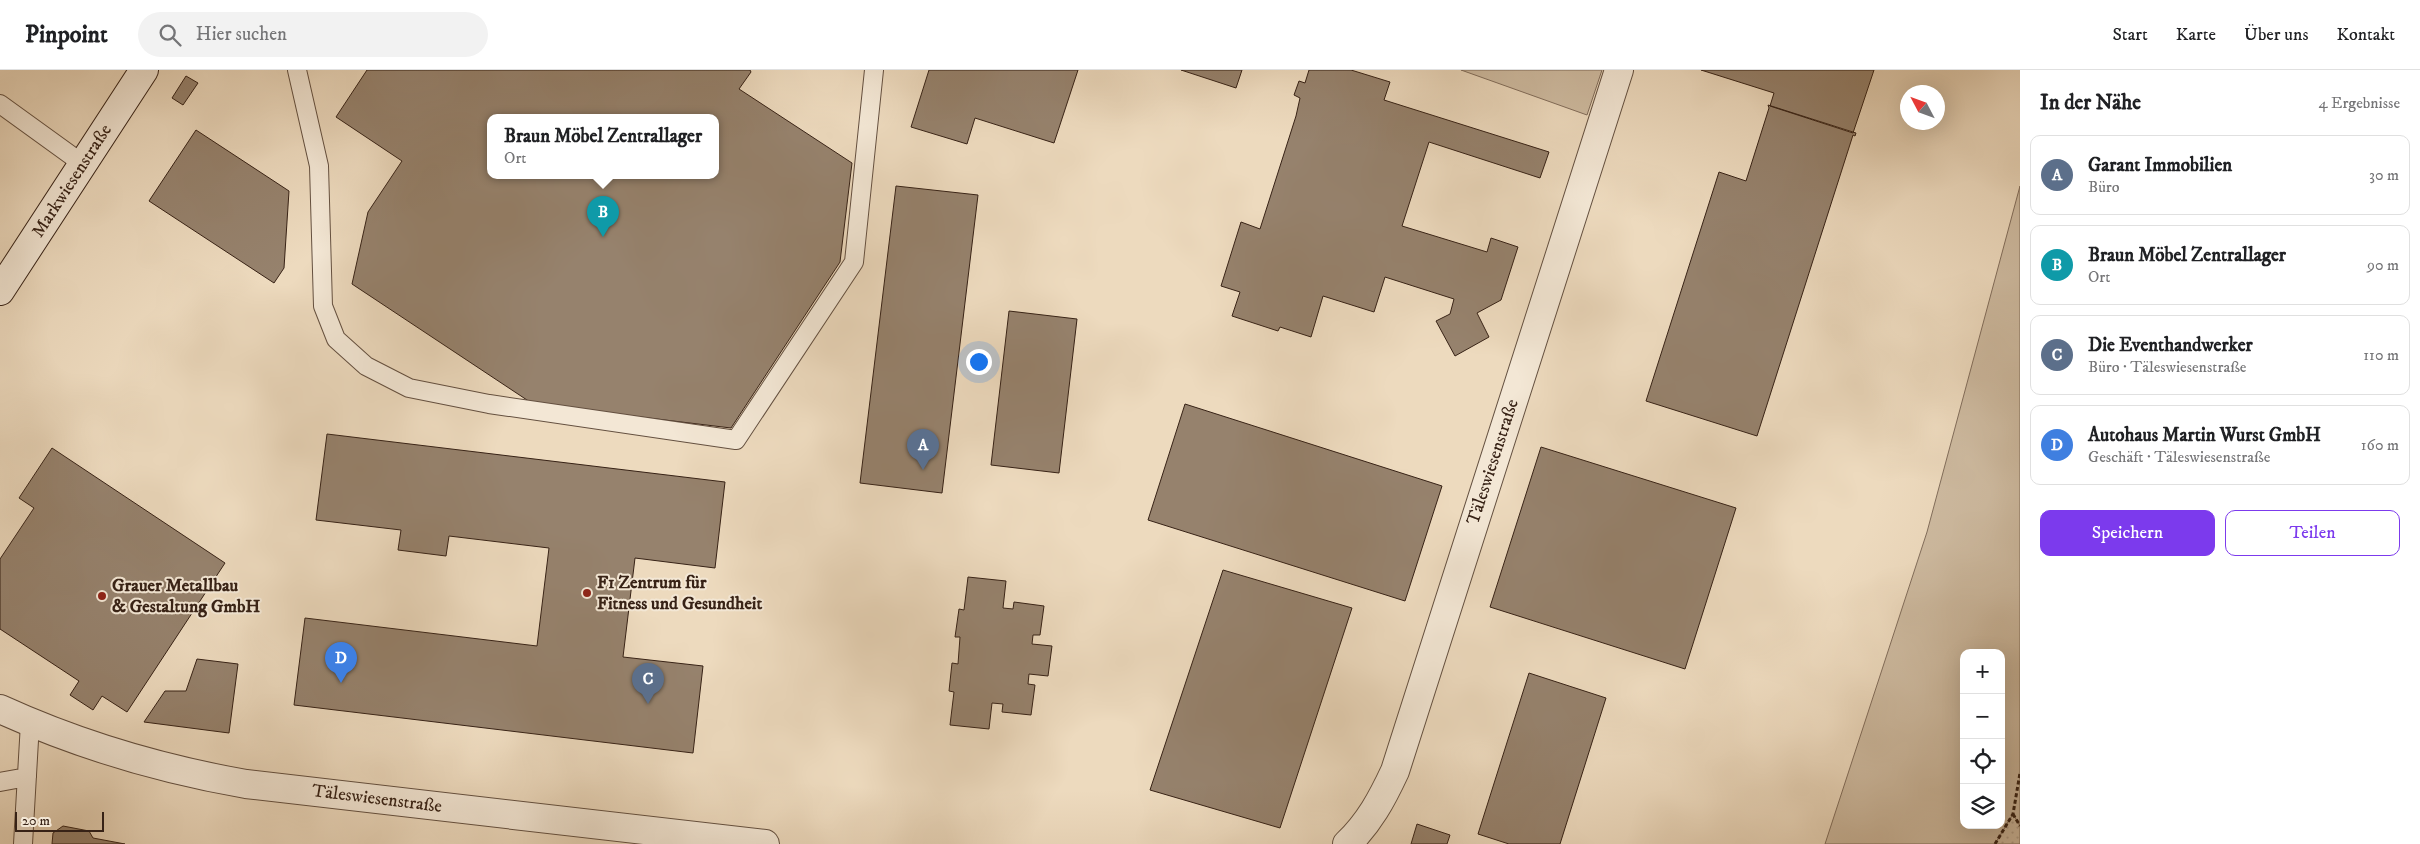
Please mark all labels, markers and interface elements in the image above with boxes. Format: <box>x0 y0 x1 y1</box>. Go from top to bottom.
search box <box>138 12 488 57</box>
text: Pinpoint <box>25 20 108 50</box>
icon: search <box>156 21 184 49</box>
text: Hier suchen <box>196 23 287 46</box>
text: Start <box>2112 24 2148 46</box>
text: Karte <box>2176 24 2216 46</box>
text: Über uns <box>2244 24 2308 46</box>
text: Kontakt <box>2336 24 2395 46</box>
north arrow <box>1900 85 1945 130</box>
text: In der Nähe <box>2040 90 2141 116</box>
text: 4 Ergebnisse <box>2318 93 2400 113</box>
popup <box>487 114 719 179</box>
street label: Markwiesenstraße <box>27 120 117 242</box>
text: Braun Möbel Zentrallager <box>504 125 702 148</box>
text: Ort <box>504 148 526 168</box>
text: Garant Immobilien <box>2088 154 2232 177</box>
text: A <box>2052 165 2062 185</box>
text: 30 m <box>2369 165 2399 185</box>
text: Büro <box>2088 177 2120 197</box>
pin: B <box>587 196 619 237</box>
text: Braun Möbel Zentrallager <box>2088 244 2286 267</box>
text: B <box>2052 255 2062 275</box>
text: 90 m <box>2367 255 2399 275</box>
text: Ort <box>2088 267 2110 287</box>
text: Die Eventhandwerker <box>2088 334 2253 357</box>
text: C <box>2052 345 2062 365</box>
text: 110 m <box>2363 345 2399 365</box>
your location <box>966 349 992 375</box>
text: Büro · Täleswiesenstraße <box>2088 357 2246 377</box>
street label: Täleswiesenstraße <box>1462 396 1524 528</box>
text: Autohaus Martin Wurst GmbH <box>2088 424 2321 447</box>
pin: A <box>907 429 939 470</box>
text: D <box>2051 435 2063 455</box>
text: 160 m <box>2361 435 2399 455</box>
text: Geschäft · Täleswiesenstraße <box>2088 447 2270 467</box>
button: Speichern <box>2040 510 2215 556</box>
button: Teilen <box>2225 510 2400 556</box>
place label: F1 Zentrum für Fitness und Gesundheit <box>597 572 762 615</box>
place label: Grauer Metallbau & Gestaltung GmbH <box>112 575 260 618</box>
marker: F1 Zentrum für Fitness und Gesundheit <box>581 587 593 599</box>
marker: Grauer Metallbau & Gestaltung GmbH <box>96 590 108 602</box>
pin: D <box>325 642 357 683</box>
map controls <box>1960 649 2005 829</box>
button: + <box>1960 649 2005 694</box>
pin: C <box>632 663 664 704</box>
button: − <box>1960 694 2005 739</box>
button: locate <box>1960 739 2005 784</box>
street label: Täleswiesenstraße <box>311 780 443 818</box>
button: layers <box>1960 784 2005 829</box>
scale bar <box>15 809 104 832</box>
text: 20 m <box>22 812 50 830</box>

